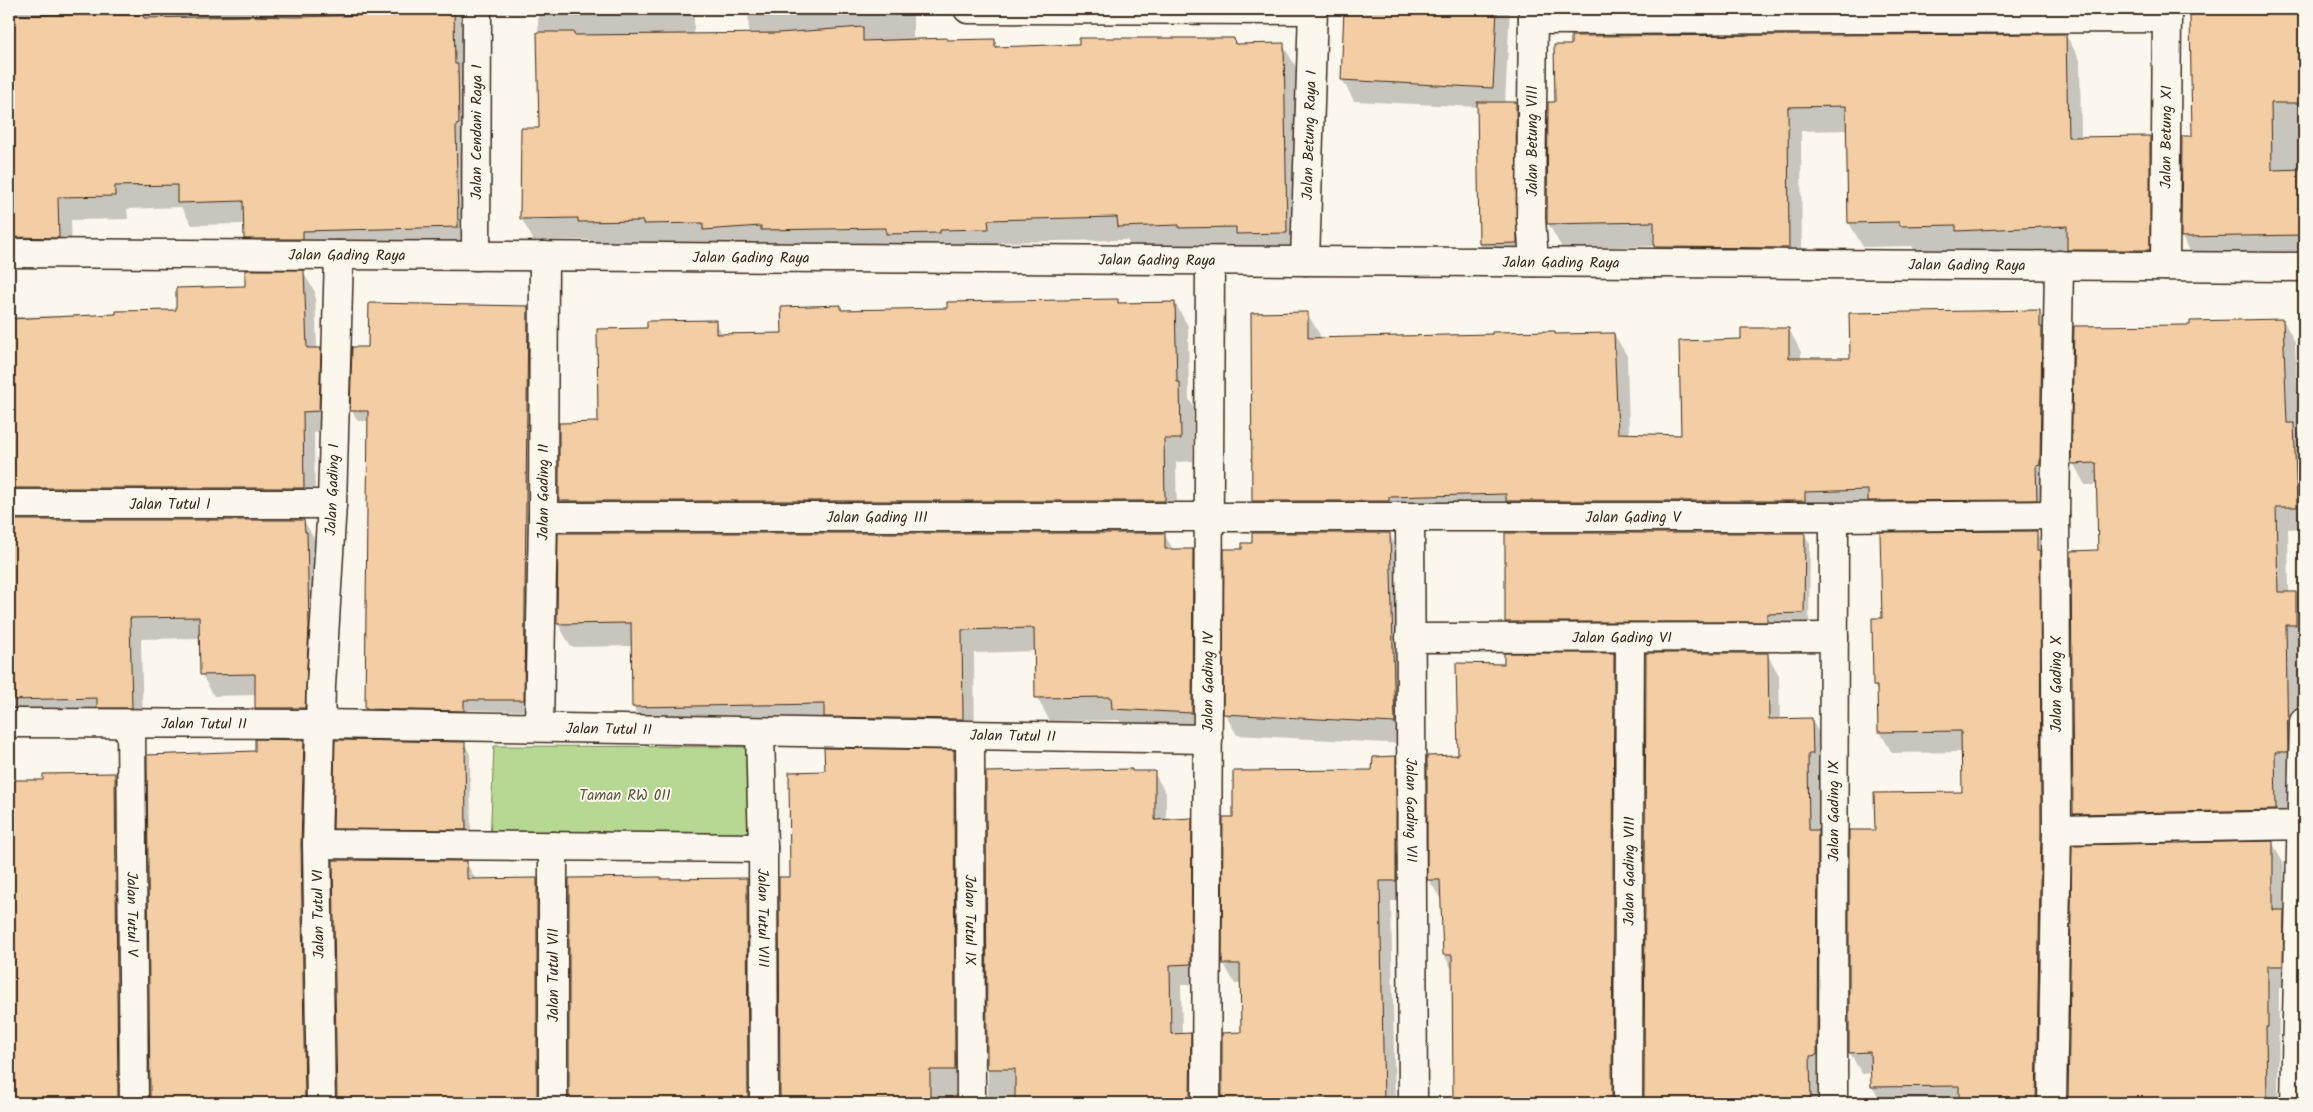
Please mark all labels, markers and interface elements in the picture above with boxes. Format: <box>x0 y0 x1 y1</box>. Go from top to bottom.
street label: Jalan Cendani Raya I <box>465 64 490 200</box>
street label: Jalan Betung Raya I <box>1296 69 1324 200</box>
street label: Jalan Betung VIII <box>1521 85 1545 197</box>
street label: Jalan Betung XI <box>2155 85 2179 189</box>
street label: Jalan Gading Raya <box>288 244 406 268</box>
street label: Jalan Gading Raya <box>692 246 810 271</box>
street label: Jalan Gading Raya <box>1098 249 1216 273</box>
street label: Jalan Gading Raya <box>1502 251 1620 276</box>
street label: Jalan Gading Raya <box>1908 254 2026 278</box>
street label: Jalan Gading I <box>319 443 347 536</box>
street label: Jalan Gading II <box>532 443 556 541</box>
street label: Jalan Tutul I <box>129 493 211 517</box>
street label: Jalan Gading III <box>826 506 928 530</box>
street label: Jalan Gading V <box>1585 506 1682 530</box>
street label: Jalan Gading VI <box>1572 626 1672 651</box>
street label: Jalan Gading IV <box>1197 631 1221 732</box>
street label: Jalan Gading X <box>2045 635 2069 732</box>
street label: Jalan Tutul II <box>161 712 247 737</box>
street label: Jalan Tutul II <box>566 717 653 743</box>
street label: Jalan Tutul II <box>970 724 1056 749</box>
street label: Jalan Gading VII <box>1398 758 1423 863</box>
street label: Jalan Gading IX <box>1822 760 1847 862</box>
park label: Taman RW 011 <box>579 784 671 808</box>
street label: Jalan Gading VIII <box>1618 816 1642 926</box>
street label: Jalan Tutul VI <box>306 869 332 959</box>
street label: Jalan Tutul VIII <box>750 869 774 968</box>
street label: Jalan Tutul V <box>119 872 144 958</box>
street label: Jalan Tutul IX <box>957 875 982 966</box>
street label: Jalan Tutul VII <box>542 928 566 1022</box>

